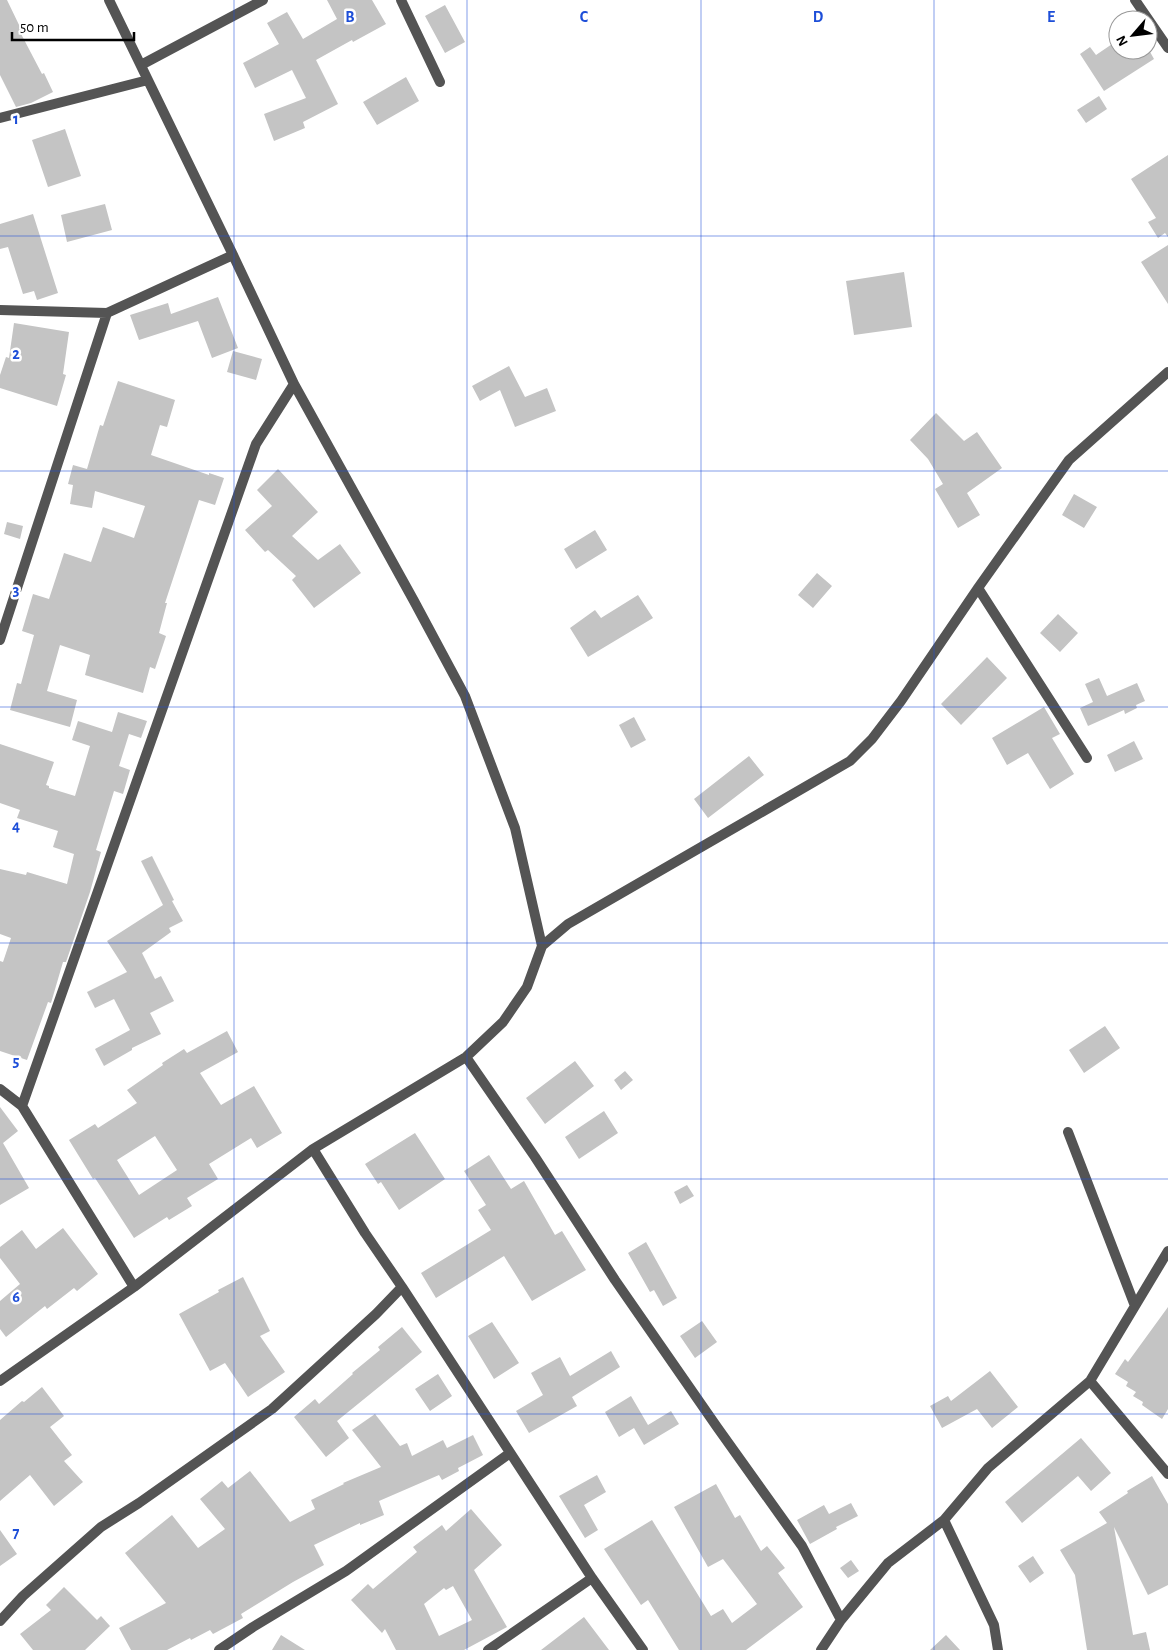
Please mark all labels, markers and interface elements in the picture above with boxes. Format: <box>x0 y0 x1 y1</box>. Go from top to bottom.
text: B <box>345 9 355 25</box>
text: C <box>580 9 589 25</box>
text: D <box>813 9 824 25</box>
text: E <box>1047 9 1055 25</box>
scale bar <box>12 10 135 42</box>
north arrow <box>1108 10 1158 60</box>
text: 50 m <box>20 20 49 35</box>
text: N <box>1114 33 1131 48</box>
text: 1 <box>13 111 19 127</box>
text: 2 <box>12 346 20 362</box>
text: 3 <box>13 582 20 598</box>
text: 4 <box>12 818 20 834</box>
text: 5 <box>13 1053 20 1069</box>
text: 6 <box>12 1289 20 1305</box>
text: 7 <box>13 1525 20 1541</box>

